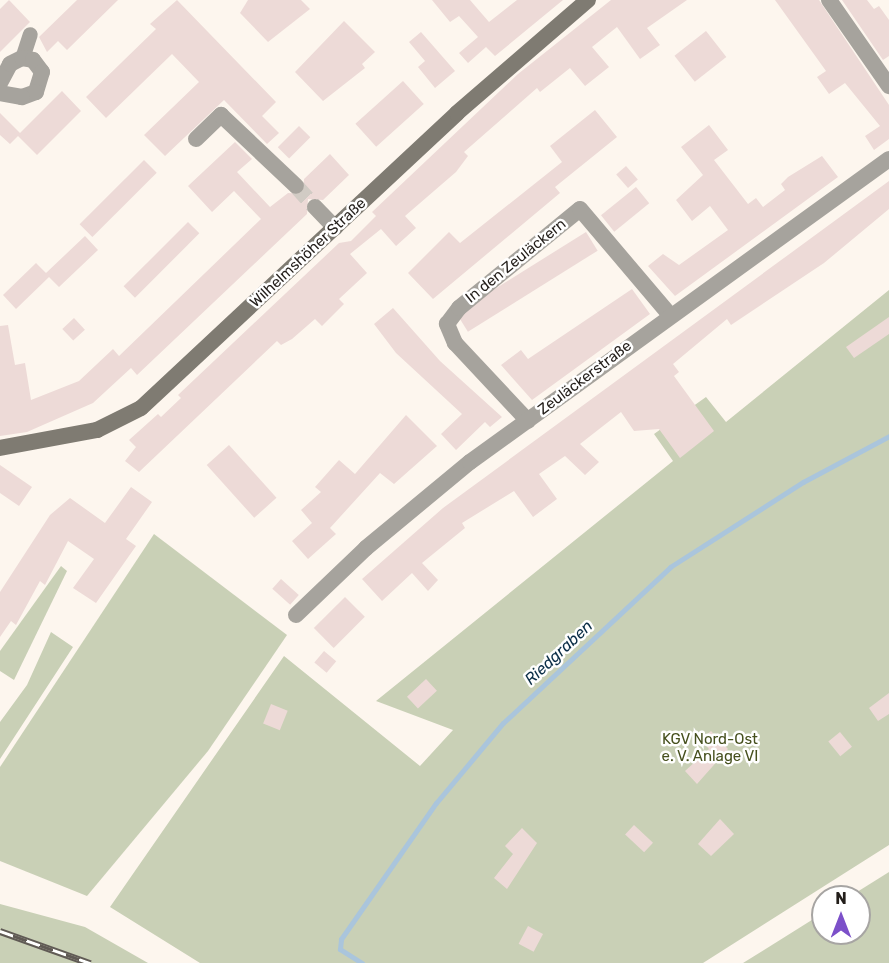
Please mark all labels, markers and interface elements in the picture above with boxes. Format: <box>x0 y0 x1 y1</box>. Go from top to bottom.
street label: Wilhelmshöher Straße <box>246 194 370 312</box>
street label: In den Zeuläckern <box>462 215 570 307</box>
street label: Zeuläckerstraße <box>535 337 635 419</box>
water label: Riedgraben <box>521 617 597 689</box>
park label: KGV Nord-Ost e. V. Anlage VI <box>661 730 759 765</box>
north arrow <box>811 885 871 945</box>
text: N <box>835 889 847 908</box>

